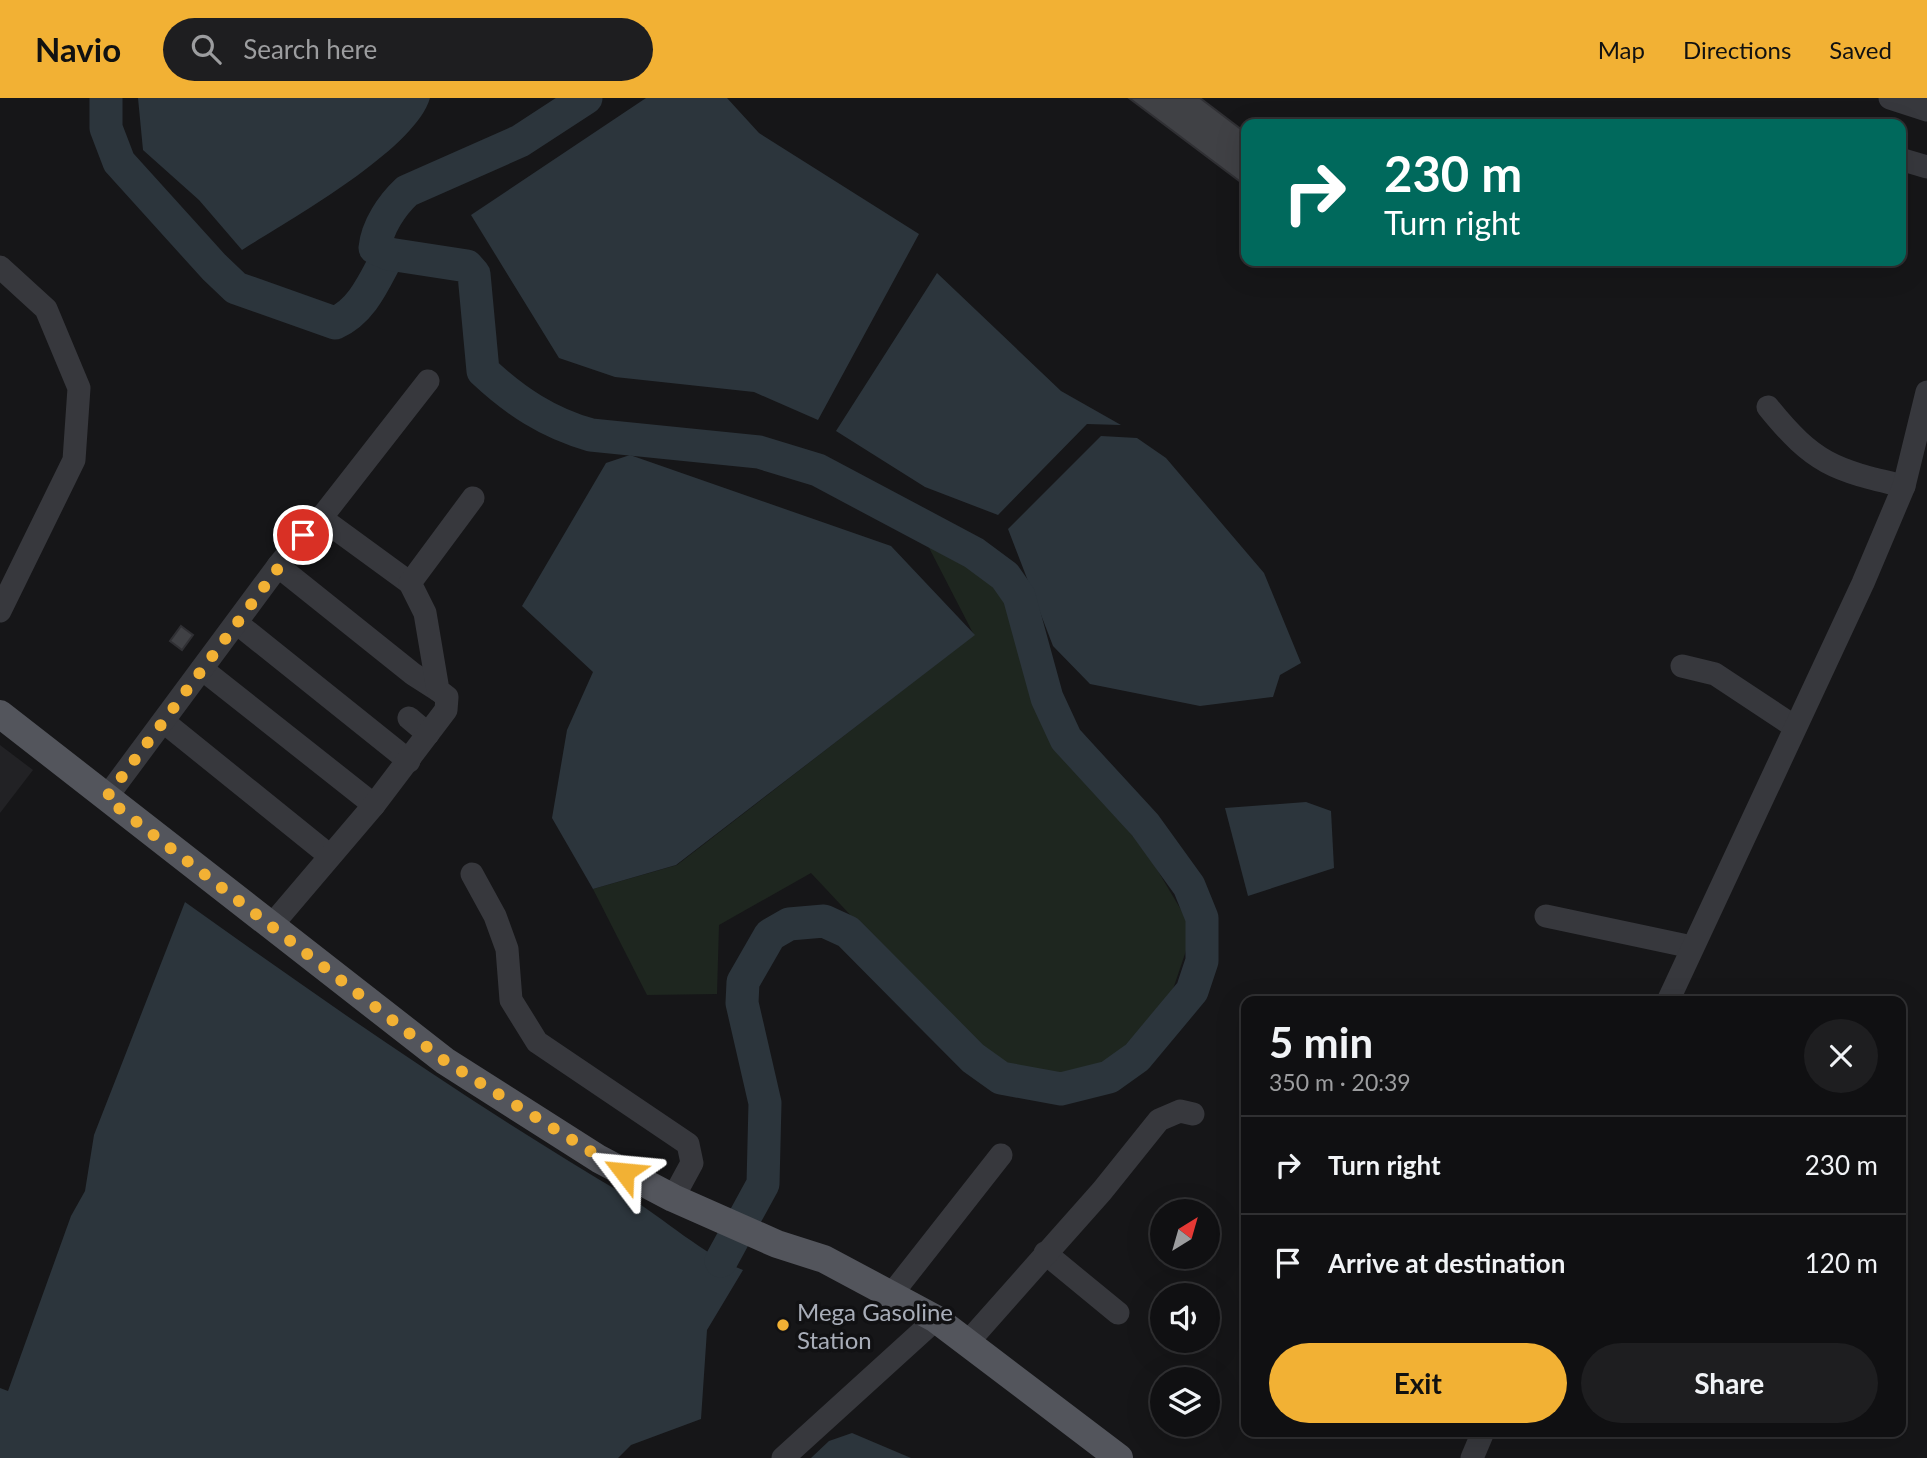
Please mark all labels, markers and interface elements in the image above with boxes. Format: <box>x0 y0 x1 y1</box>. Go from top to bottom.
search box <box>163 18 653 81</box>
text: Navio <box>35 29 121 69</box>
icon: search <box>187 30 225 68</box>
text: Search here <box>243 33 377 65</box>
text: Map <box>1598 35 1645 64</box>
text: Directions <box>1683 35 1791 64</box>
text: Saved <box>1829 35 1892 64</box>
text: 230 m <box>1384 144 1522 202</box>
icon: right <box>1269 147 1360 238</box>
text: Turn right <box>1384 203 1520 242</box>
pin <box>273 505 333 565</box>
icon: arrive <box>284 516 322 554</box>
text: 5 min <box>1269 1017 1373 1067</box>
button: close <box>1804 1019 1878 1093</box>
text: 350 m · 20:39 <box>1269 1068 1411 1096</box>
position arrow <box>587 1135 661 1209</box>
icon: right <box>1269 1146 1307 1184</box>
text: Turn right <box>1328 1149 1441 1181</box>
text: 230 m <box>1805 1149 1878 1181</box>
north arrow <box>1150 1199 1220 1269</box>
map controls <box>1150 1199 1220 1437</box>
icon: arrive <box>1269 1244 1307 1282</box>
text: Arrive at destination <box>1328 1247 1565 1279</box>
text: 120 m <box>1805 1247 1878 1279</box>
button: sound <box>1150 1283 1220 1353</box>
place label: Mega Gasoline Station <box>797 1297 953 1354</box>
marker: Mega Gasoline Station <box>775 1317 791 1333</box>
button: Exit <box>1269 1343 1567 1423</box>
button: Share <box>1581 1343 1878 1423</box>
button: layers <box>1150 1367 1220 1437</box>

